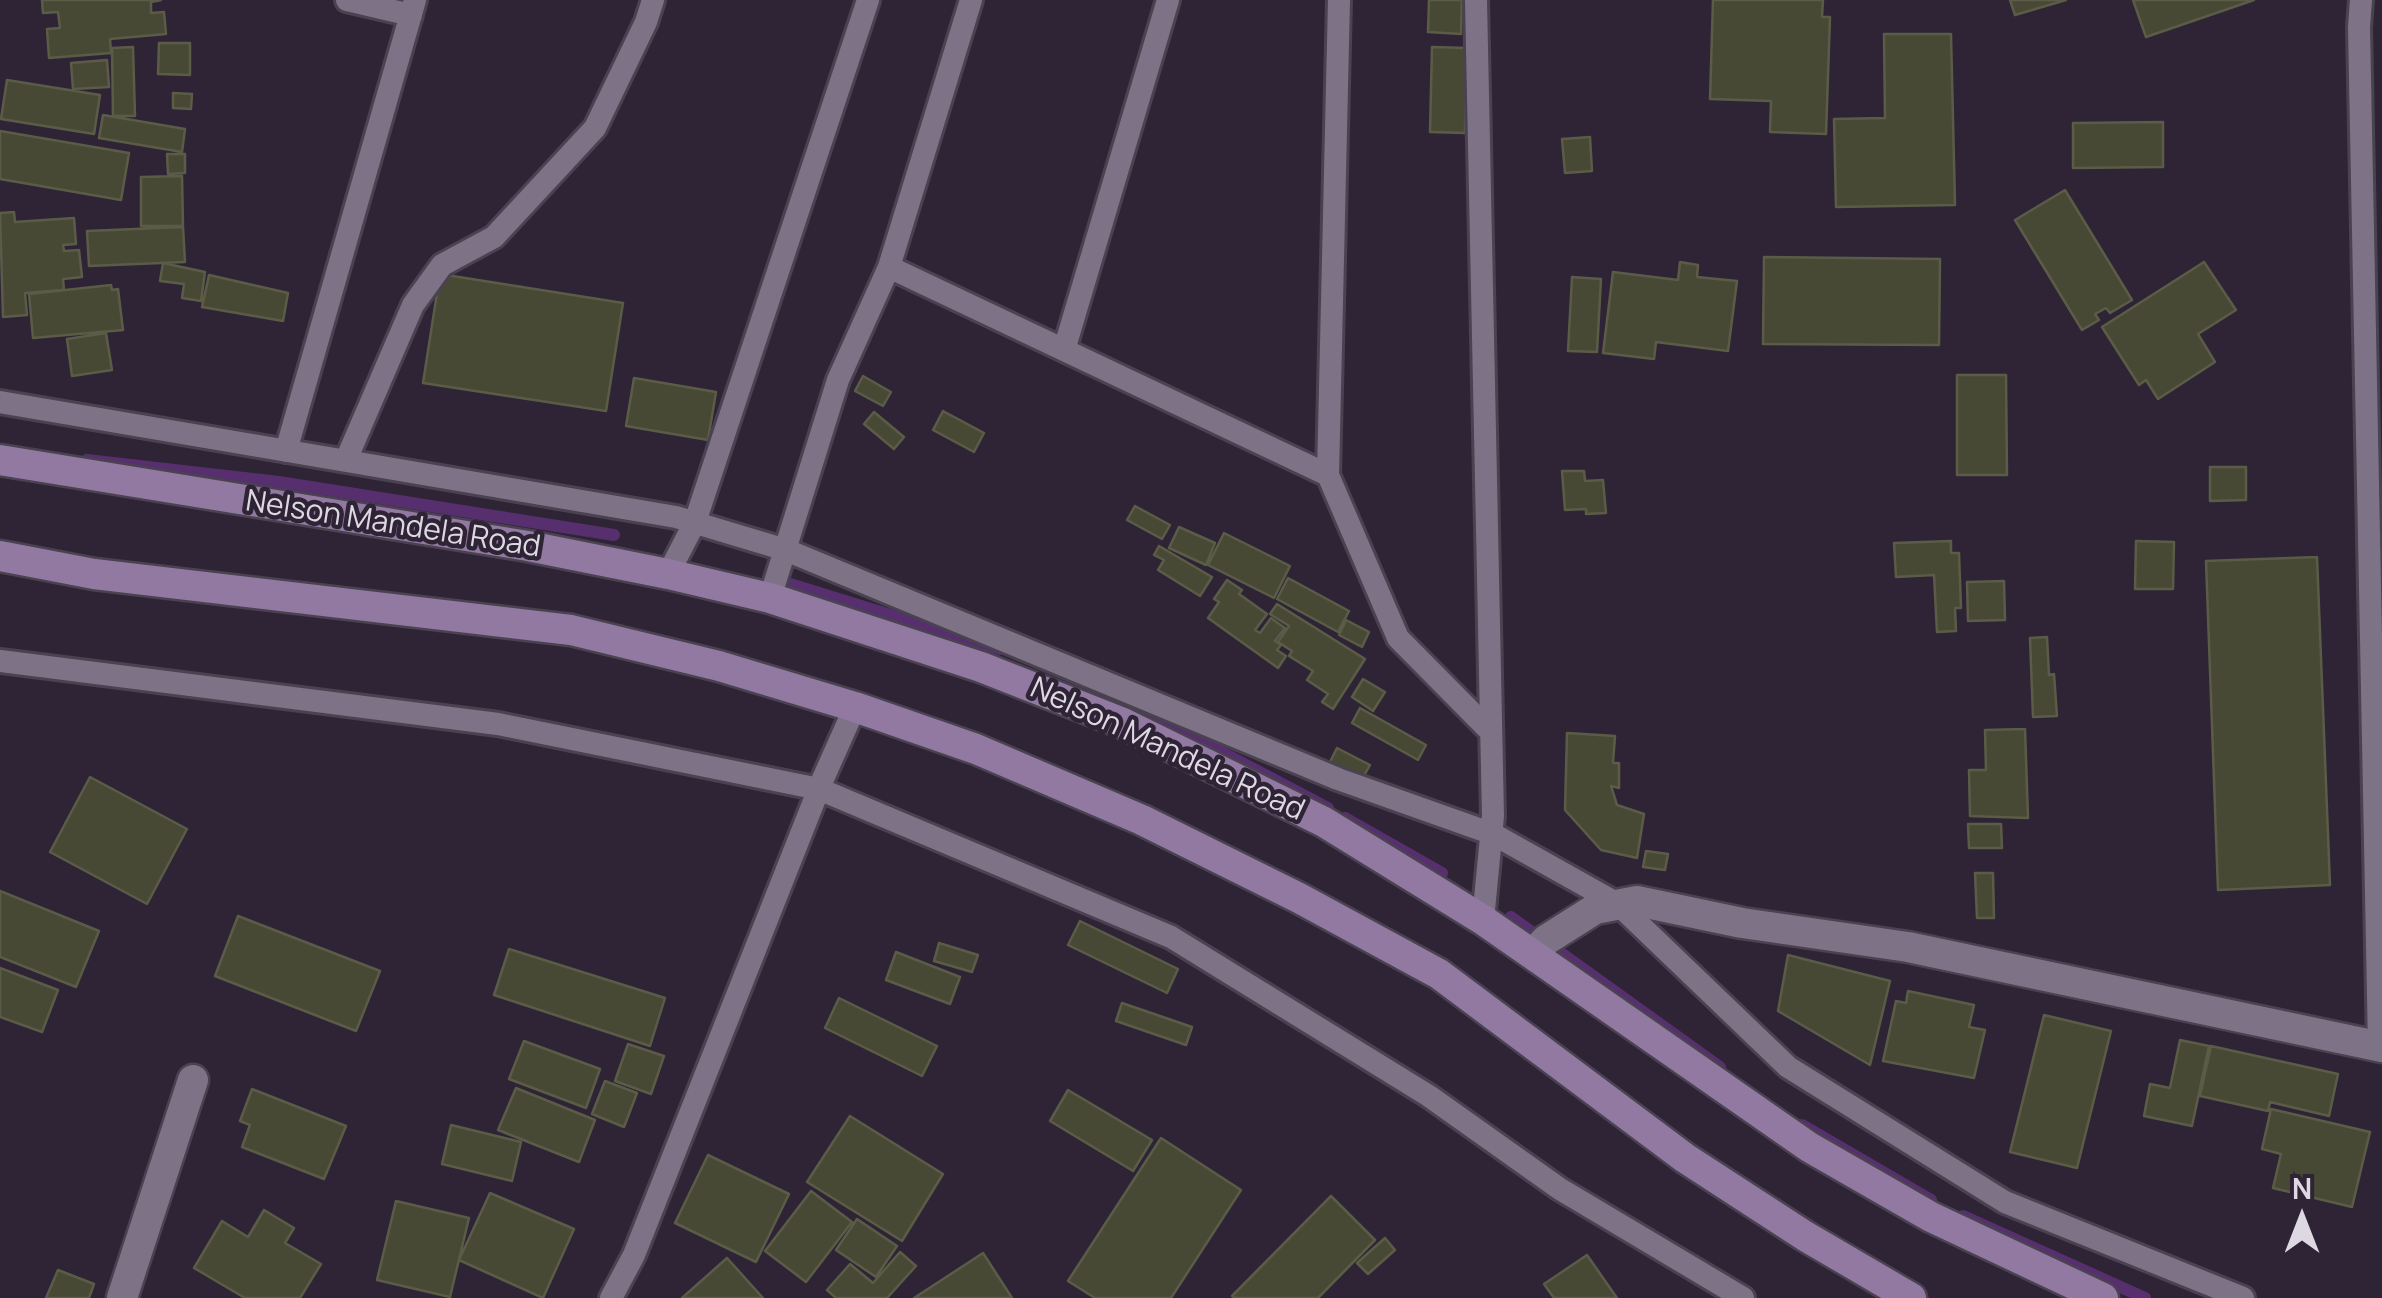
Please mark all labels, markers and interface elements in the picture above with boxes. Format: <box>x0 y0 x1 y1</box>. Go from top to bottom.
street label: Nelson Mandela Road <box>243 484 543 566</box>
street label: Nelson Mandela Road <box>1024 671 1310 829</box>
north arrow <box>2252 1168 2352 1268</box>
text: N <box>2292 1169 2312 1207</box>

